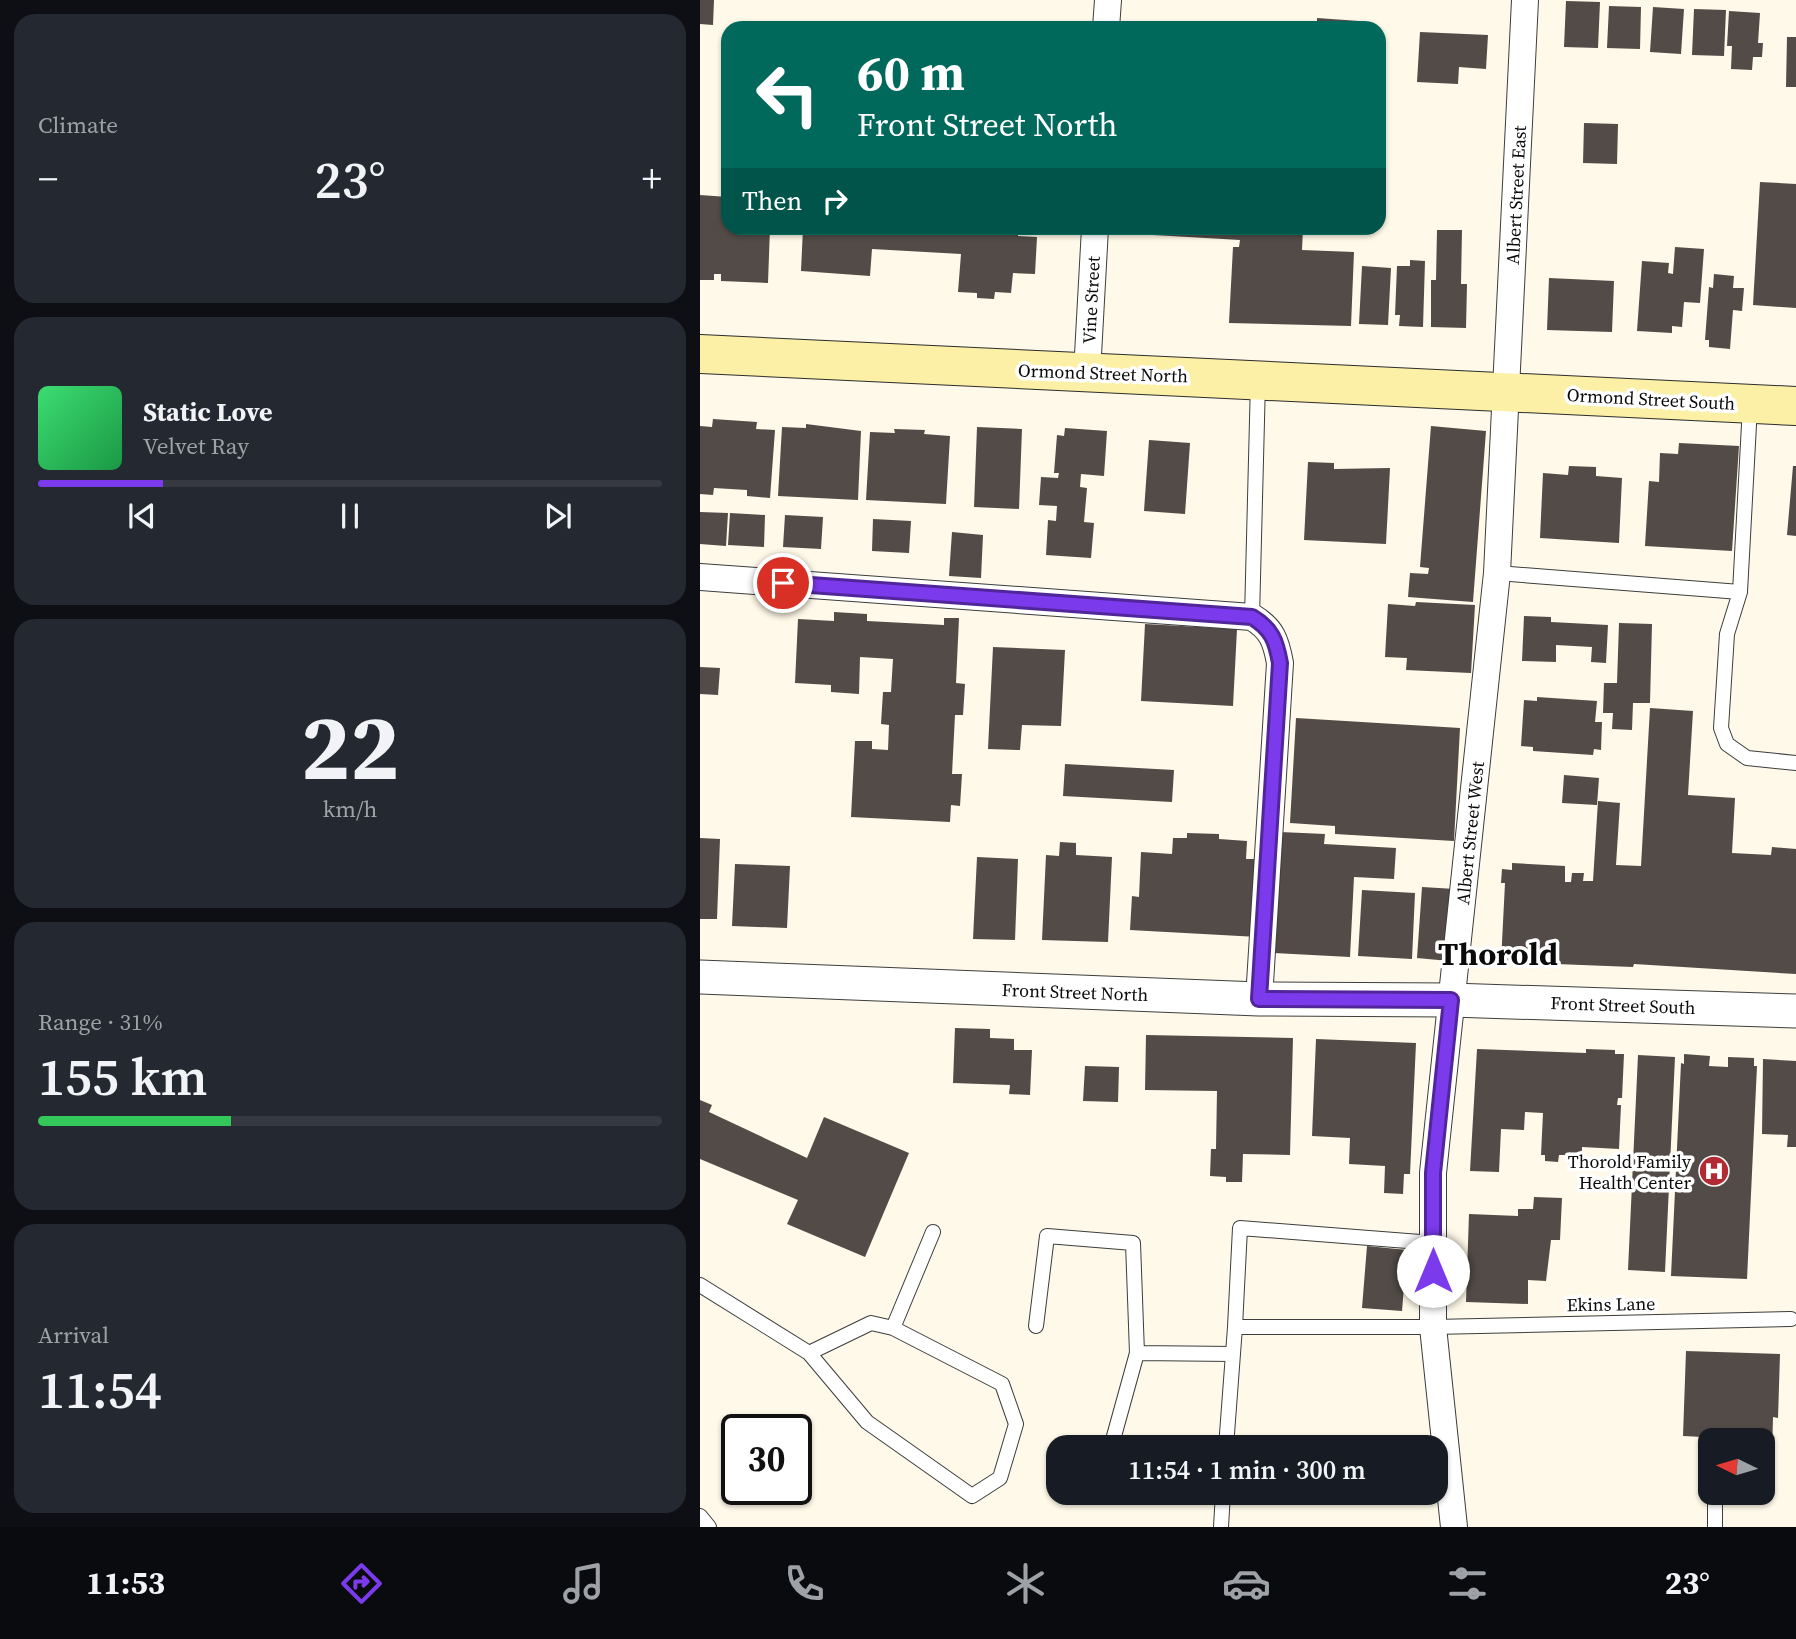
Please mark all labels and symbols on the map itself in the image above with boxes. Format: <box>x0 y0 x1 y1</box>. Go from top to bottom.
street label: Albert Street East <box>1500 125 1532 265</box>
street label: Vine Street <box>1076 255 1106 344</box>
street label: Ormond Street North <box>1018 358 1189 388</box>
street label: Ormond Street South <box>1566 382 1736 416</box>
pin <box>753 553 813 613</box>
street label: Albert Street West <box>1450 760 1490 906</box>
district label: Thorold <box>1438 932 1558 976</box>
street label: Front Street North <box>1001 977 1149 1007</box>
street label: Front Street South <box>1550 990 1696 1020</box>
place label: Thorold Family Health Center <box>1568 1149 1692 1195</box>
hospital icon: Thorold Family Health Center <box>1697 1154 1731 1188</box>
position arrow <box>1396 1234 1470 1308</box>
street label: Ekins Lane <box>1566 1291 1656 1317</box>
speed limit sign: 30 <box>721 1414 812 1505</box>
north arrow <box>1698 1428 1774 1505</box>

